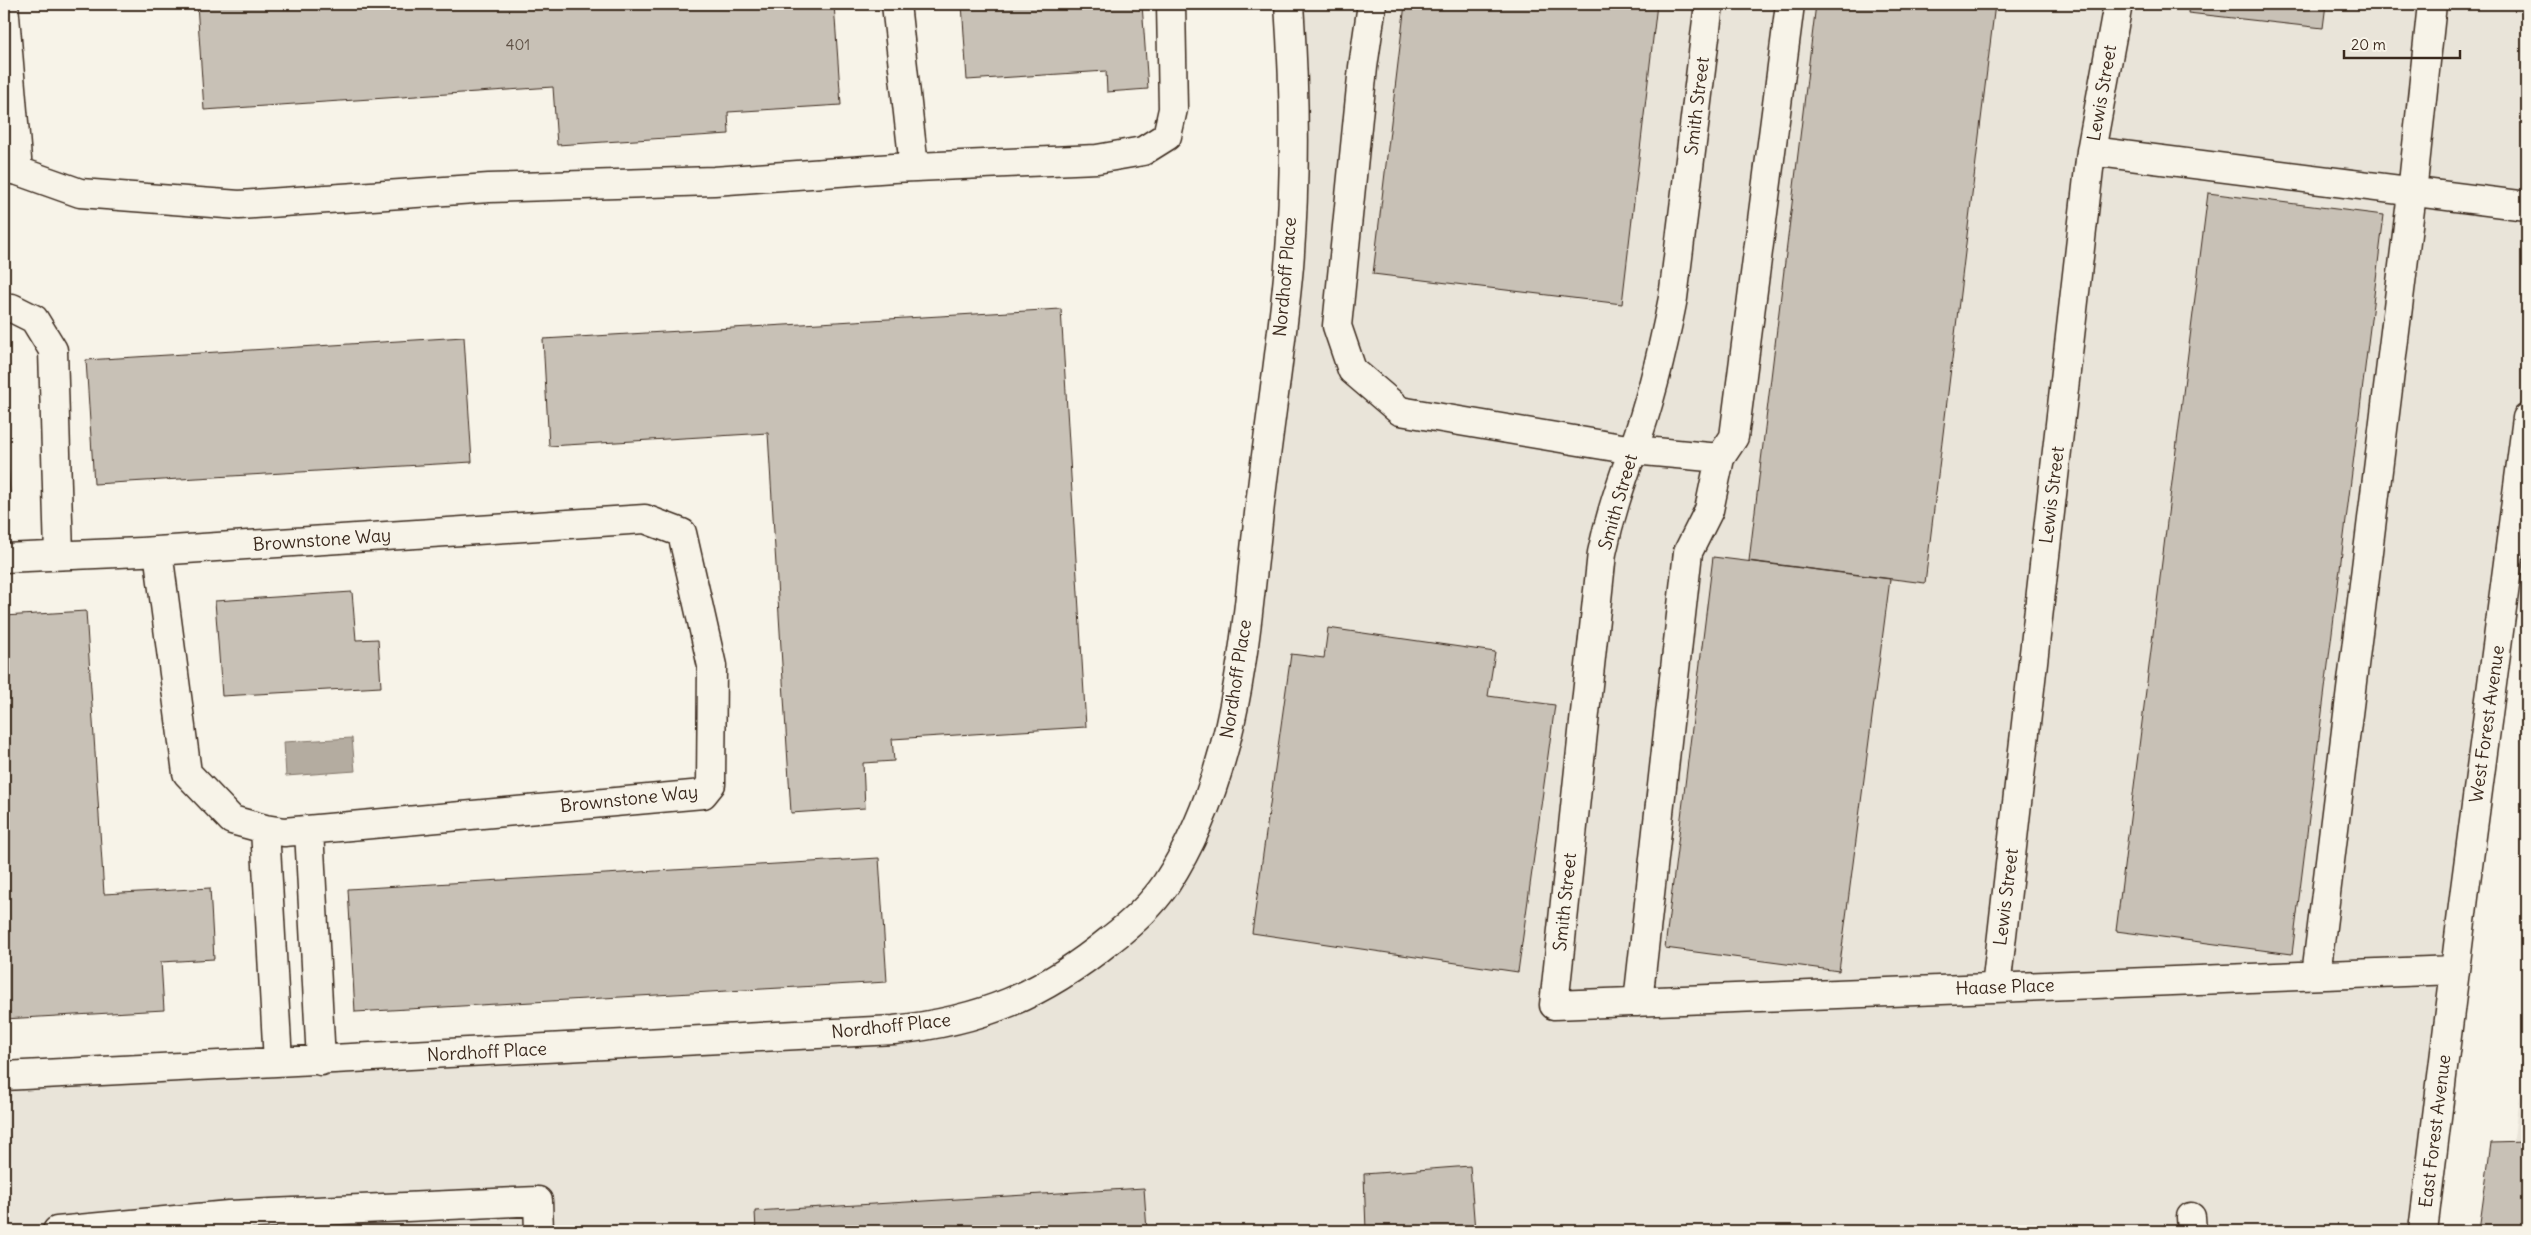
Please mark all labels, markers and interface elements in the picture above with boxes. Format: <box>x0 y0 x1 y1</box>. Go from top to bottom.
scale bar <box>2344 28 2460 60</box>
house number: 401 <box>506 35 530 54</box>
text: 20 m <box>2351 35 2386 54</box>
street label: Lewis Street <box>2082 43 2121 143</box>
street label: Smith Street <box>1679 56 1714 156</box>
street label: Nordhoff Place <box>1268 216 1301 338</box>
street label: Lewis Street <box>2034 445 2069 545</box>
street label: Smith Street <box>1593 451 1642 552</box>
street label: Brownstone Way <box>252 523 392 556</box>
street label: Nordhoff Place <box>1215 618 1256 740</box>
street label: West Forest Avenue <box>2464 644 2509 804</box>
street label: Brownstone Way <box>559 780 699 817</box>
street label: Lewis Street <box>1988 847 2023 947</box>
street label: Smith Street <box>1548 852 1581 952</box>
street label: Haase Place <box>1955 973 2055 1000</box>
street label: Nordhoff Place <box>830 1008 952 1043</box>
street label: Nordhoff Place <box>426 1037 548 1066</box>
street label: East Forest Avenue <box>2414 1053 2455 1209</box>

